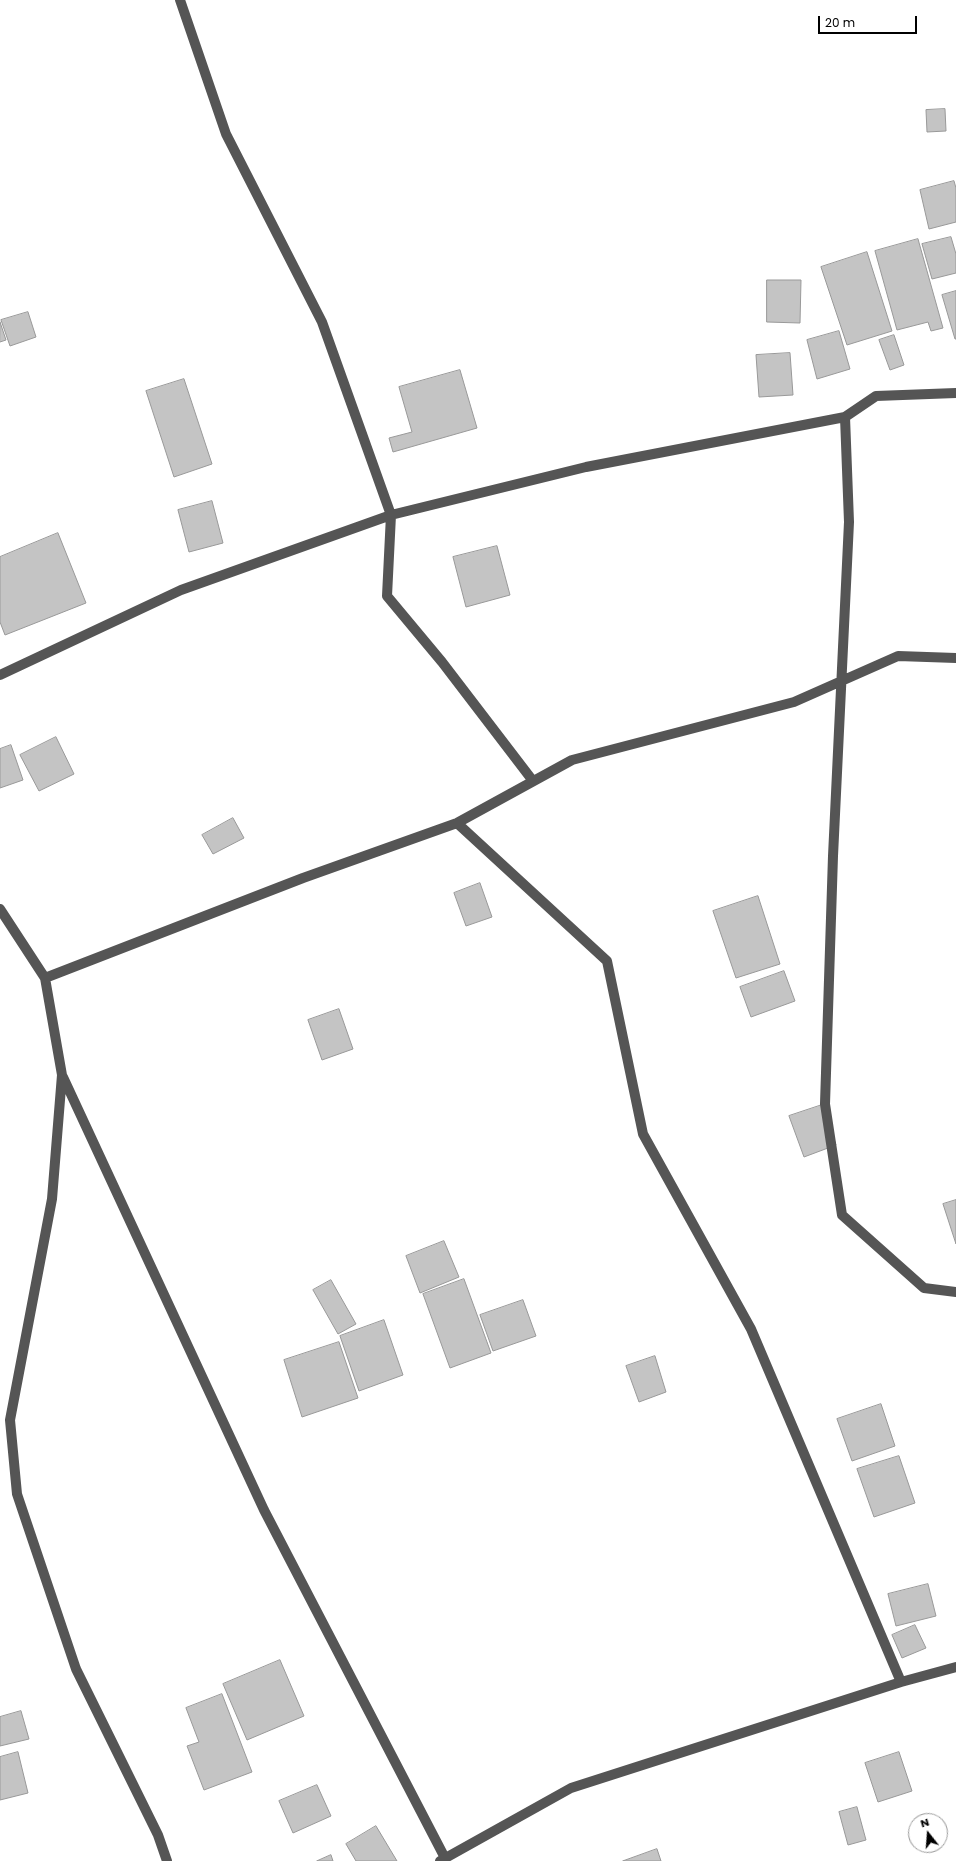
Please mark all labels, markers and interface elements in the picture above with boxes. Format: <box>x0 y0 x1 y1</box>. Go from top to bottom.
scale bar <box>820 8 919 34</box>
text: 20 m <box>825 14 855 31</box>
north arrow <box>908 1813 948 1853</box>
text: N <box>918 1814 931 1831</box>

